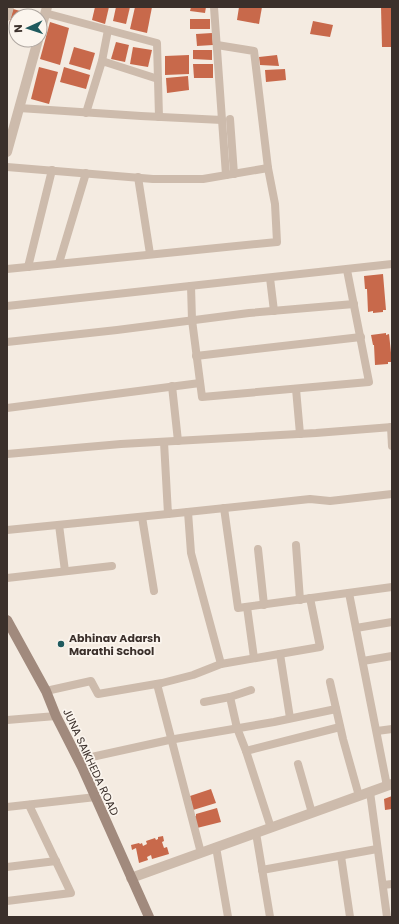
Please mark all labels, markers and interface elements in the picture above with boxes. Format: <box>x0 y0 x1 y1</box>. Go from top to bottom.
north arrow <box>8 8 48 48</box>
text: N <box>10 24 26 33</box>
place label: Abhinav Adarsh Marathi School <box>69 630 161 659</box>
marker: Abhinav Adarsh Marathi School <box>56 639 66 649</box>
street label: JUNA SAIKHEDA ROAD <box>59 706 123 818</box>

